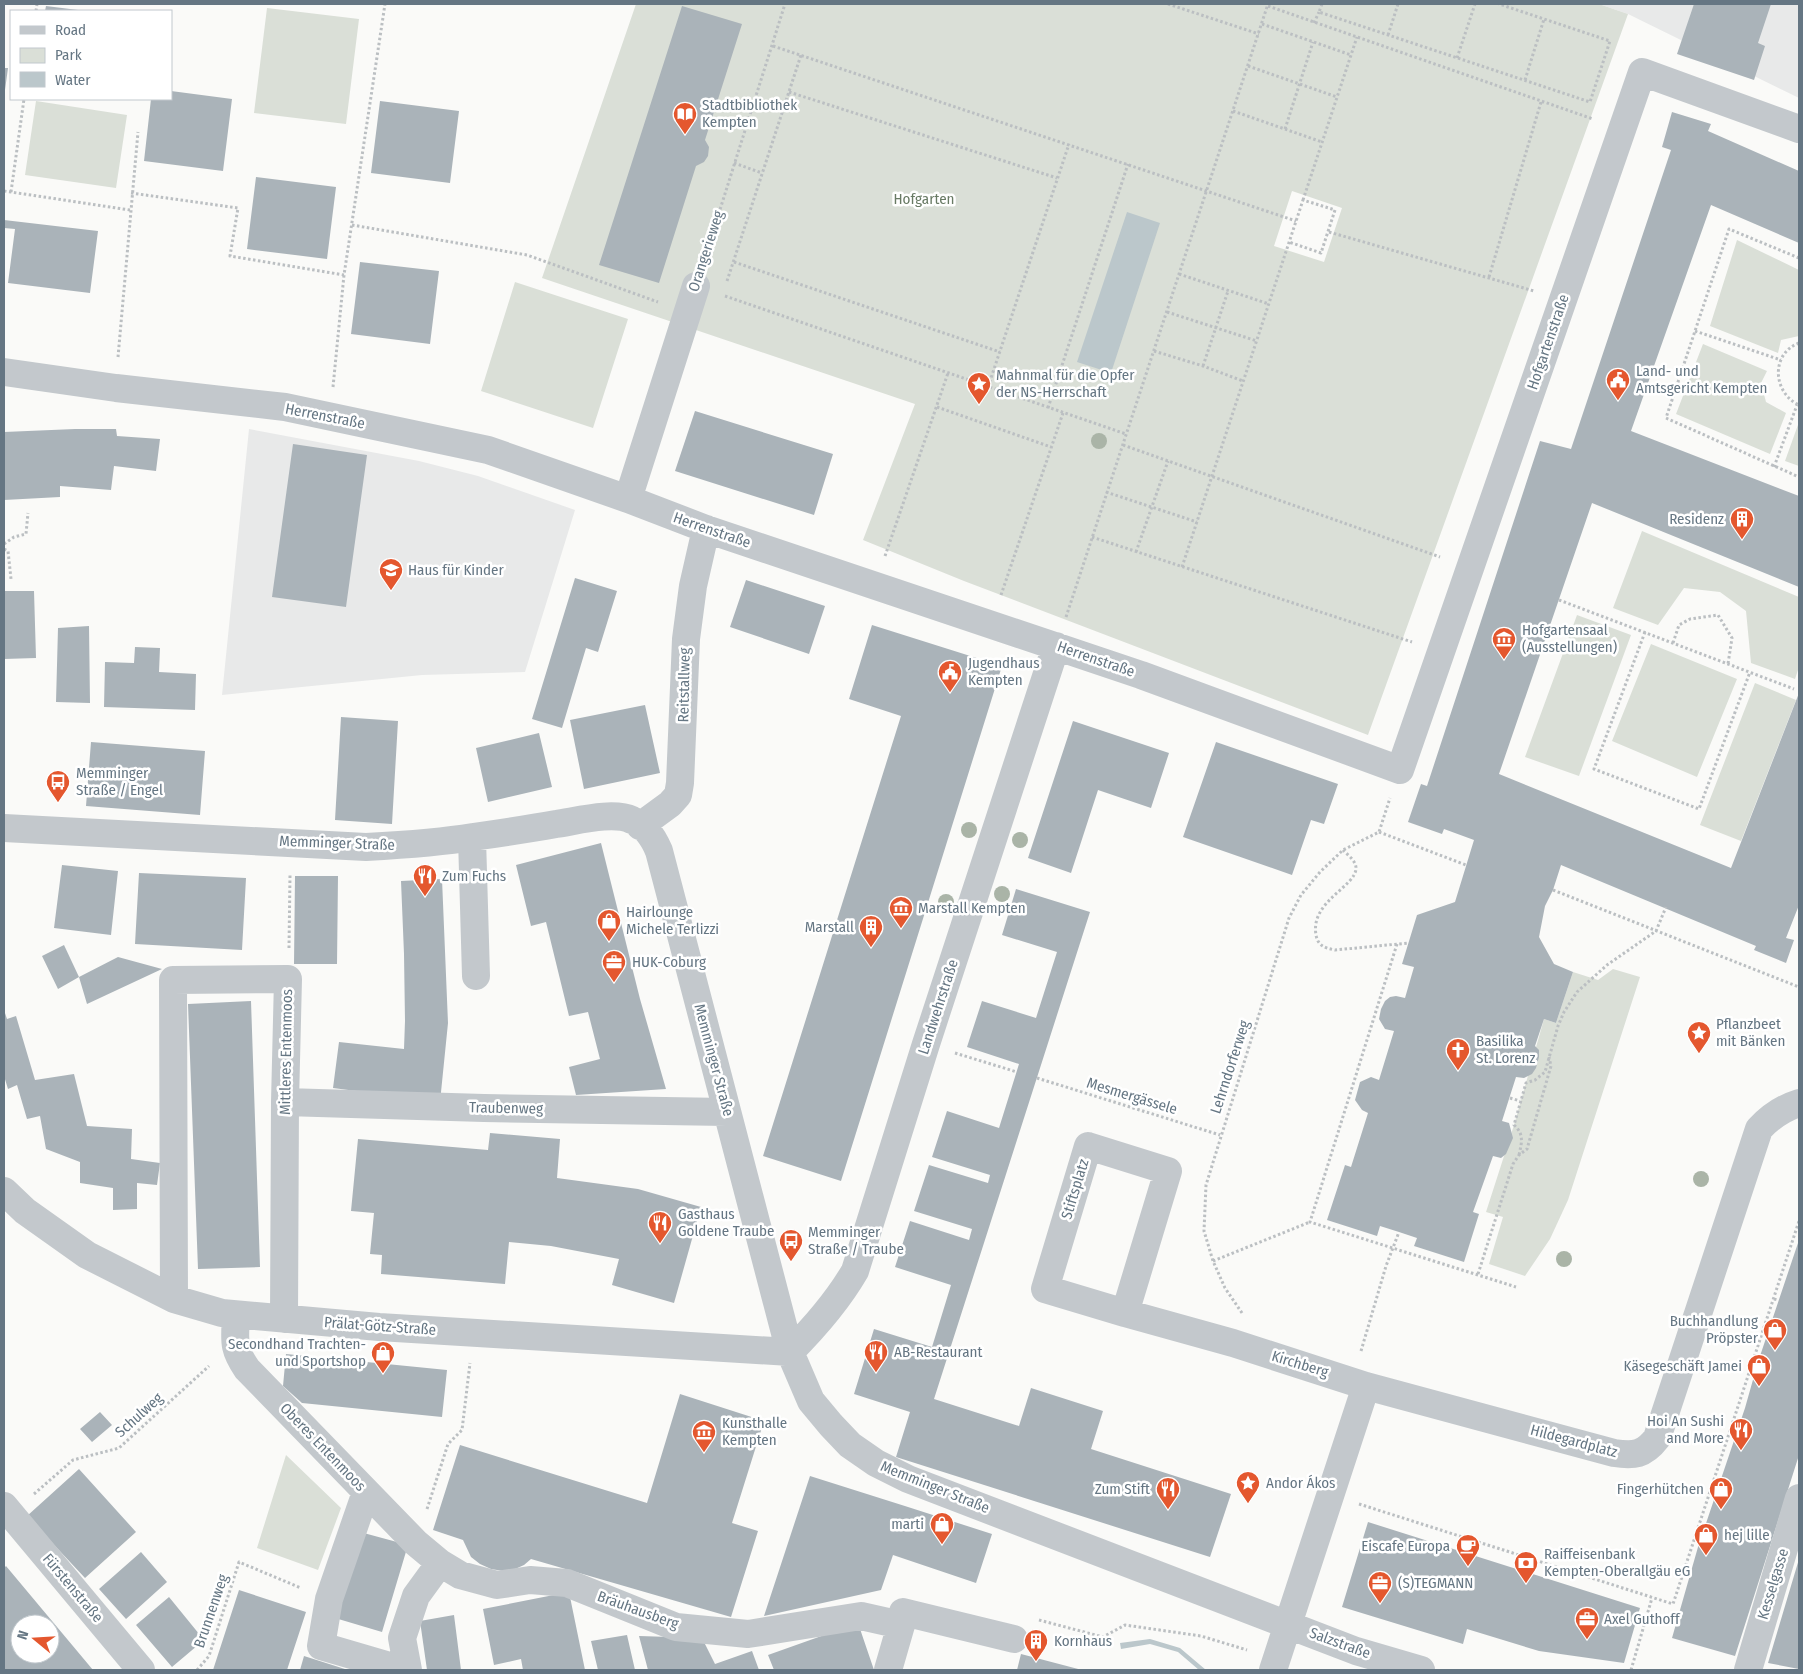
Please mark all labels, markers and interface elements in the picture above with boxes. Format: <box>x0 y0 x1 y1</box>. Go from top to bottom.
legend <box>10 10 172 100</box>
text: Road <box>55 21 86 39</box>
text: Park <box>55 46 82 64</box>
text: Water <box>55 71 91 89</box>
place label: Stadtbibliothek Kempten <box>702 96 797 131</box>
library icon: Stadtbibliothek Kempten <box>672 101 698 135</box>
park label: Hofgarten <box>894 190 954 208</box>
street label: Orangerieweg <box>684 208 728 294</box>
street label: Hofgartenstraße <box>1523 292 1573 392</box>
place label: Land- und Amtsgericht Kempten <box>1636 362 1767 397</box>
place label: Mahnmal für die Opfer der NS-Herrschaft <box>996 366 1135 401</box>
public building icon: Land- und Amtsgericht Kempten <box>1605 367 1631 401</box>
place icon: Mahnmal für die Opfer der NS-Herrschaft <box>966 371 992 405</box>
street label: Herrenstraße <box>284 399 366 433</box>
building icon: Residenz <box>1729 506 1755 540</box>
street label: Herrenstraße <box>671 508 753 552</box>
place label: Residenz <box>1669 510 1724 528</box>
school or university icon: Haus für Kinder <box>378 557 404 591</box>
place label: Haus für Kinder <box>408 561 504 579</box>
place label: Hofgartensaal (Ausstellungen) <box>1522 621 1617 656</box>
museum icon: Hofgartensaal (Ausstellungen) <box>1491 626 1517 660</box>
street label: Herrenstraße <box>1055 637 1137 681</box>
street label: Reitstallweg <box>674 648 694 722</box>
place label: Jugendhaus Kempten <box>968 654 1040 689</box>
public building icon: Jugendhaus Kempten <box>937 659 963 693</box>
place label: Memminger Straße / Engel <box>76 764 163 799</box>
bus stop icon: Memminger Straße / Engel <box>45 769 71 803</box>
street label: Memminger Straße <box>279 832 395 854</box>
restaurant icon: Zum Fuchs <box>412 863 438 897</box>
place label: Zum Fuchs <box>442 867 506 885</box>
museum icon: Marstall Kempten <box>888 895 914 929</box>
place label: Marstall Kempten <box>918 899 1026 917</box>
place label: Hairlounge Michele Terlizzi <box>626 903 719 938</box>
shop icon: Hairlounge Michele Terlizzi <box>596 908 622 942</box>
building icon: Marstall <box>858 914 884 948</box>
place label: Marstall <box>805 918 854 936</box>
office icon: HUK-Coburg <box>601 949 627 983</box>
place label: HUK-Coburg <box>632 953 706 971</box>
street label: Landwehrstraße <box>914 957 962 1057</box>
street label: Mittleres Entenmoos <box>276 989 296 1115</box>
street label: Memminger Straße <box>690 1002 738 1118</box>
place label: Pflanzbeet mit Bänken <box>1716 1015 1785 1050</box>
street label: Lehrndorferweg <box>1206 1018 1254 1116</box>
place icon: Pflanzbeet mit Bänken <box>1686 1020 1712 1054</box>
place label: Basilika St. Lorenz <box>1476 1032 1535 1067</box>
church icon: Basilika St. Lorenz <box>1445 1037 1471 1071</box>
street label: Mesmergässele <box>1085 1074 1179 1118</box>
street label: Traubenweg <box>469 1098 543 1118</box>
street label: Stiftsplatz <box>1057 1157 1093 1221</box>
place label: Gasthaus Goldene Traube <box>678 1205 775 1240</box>
restaurant icon: Gasthaus Goldene Traube <box>647 1210 673 1244</box>
place label: Memminger Straße / Traube <box>808 1223 904 1258</box>
bus stop icon: Memminger Straße / Traube <box>778 1228 804 1262</box>
place label: Buchhandlung Pröpster <box>1670 1312 1759 1347</box>
street label: Prälat-Götz-Straße <box>323 1313 437 1339</box>
shop icon: Buchhandlung Pröpster <box>1762 1317 1788 1351</box>
place label: Secondhand Trachten- und Sportshop <box>228 1335 366 1370</box>
restaurant icon: AB-Restaurant <box>863 1339 889 1373</box>
shop icon: Secondhand Trachten- und Sportshop <box>370 1340 396 1374</box>
place label: AB-Restaurant <box>894 1343 982 1361</box>
street label: Kirchberg <box>1269 1347 1331 1381</box>
shop icon: Käsegeschäft Jamei <box>1746 1353 1772 1387</box>
place label: Käsegeschäft Jamei <box>1624 1357 1742 1375</box>
street label: Schulweg <box>111 1389 167 1441</box>
street label: Oberes Entenmoos <box>276 1399 370 1495</box>
place label: Hoi An Sushi and More <box>1647 1412 1724 1447</box>
place label: Kunsthalle Kempten <box>722 1414 787 1449</box>
restaurant icon: Hoi An Sushi and More <box>1728 1417 1754 1451</box>
museum icon: Kunsthalle Kempten <box>691 1419 717 1453</box>
street label: Hildegardplatz <box>1529 1421 1619 1461</box>
street label: Memminger Straße <box>878 1457 992 1517</box>
place icon: Andor Ákos <box>1235 1470 1261 1504</box>
place label: Andor Ákos <box>1266 1474 1336 1492</box>
restaurant icon: Zum Stift <box>1155 1476 1181 1510</box>
shop icon: Fingerhütchen <box>1708 1476 1734 1510</box>
place label: Zum Stift <box>1095 1480 1150 1498</box>
place label: Fingerhütchen <box>1617 1480 1704 1498</box>
shop icon: marti <box>929 1511 955 1545</box>
place label: marti <box>891 1515 924 1533</box>
shop icon: hej lille <box>1693 1522 1719 1556</box>
place label: hej lille <box>1724 1526 1770 1544</box>
cafe icon: Eiscafe Europa <box>1455 1533 1481 1567</box>
place label: Eiscafe Europa <box>1361 1537 1450 1555</box>
place label: Raiffeisenbank Kempten-Oberallgäu eG <box>1544 1545 1690 1580</box>
street label: Kesselgasse <box>1754 1546 1792 1622</box>
street label: Fürstenstraße <box>39 1550 107 1626</box>
bank icon: Raiffeisenbank Kempten-Oberallgäu eG <box>1513 1550 1539 1584</box>
office icon: (S)TEGMANN <box>1367 1570 1393 1604</box>
street label: Brunnenweg <box>190 1572 232 1650</box>
place label: (S)TEGMANN <box>1398 1574 1473 1592</box>
street label: Bräuhausberg <box>595 1587 681 1633</box>
office icon: Axel Guthoff <box>1574 1606 1600 1640</box>
place label: Axel Guthoff <box>1604 1610 1681 1628</box>
north arrow <box>10 1614 60 1664</box>
street label: Salzstraße <box>1307 1624 1373 1662</box>
building icon: Kornhaus <box>1023 1628 1049 1662</box>
text: N <box>14 1629 32 1642</box>
place label: Kornhaus <box>1054 1632 1112 1650</box>

